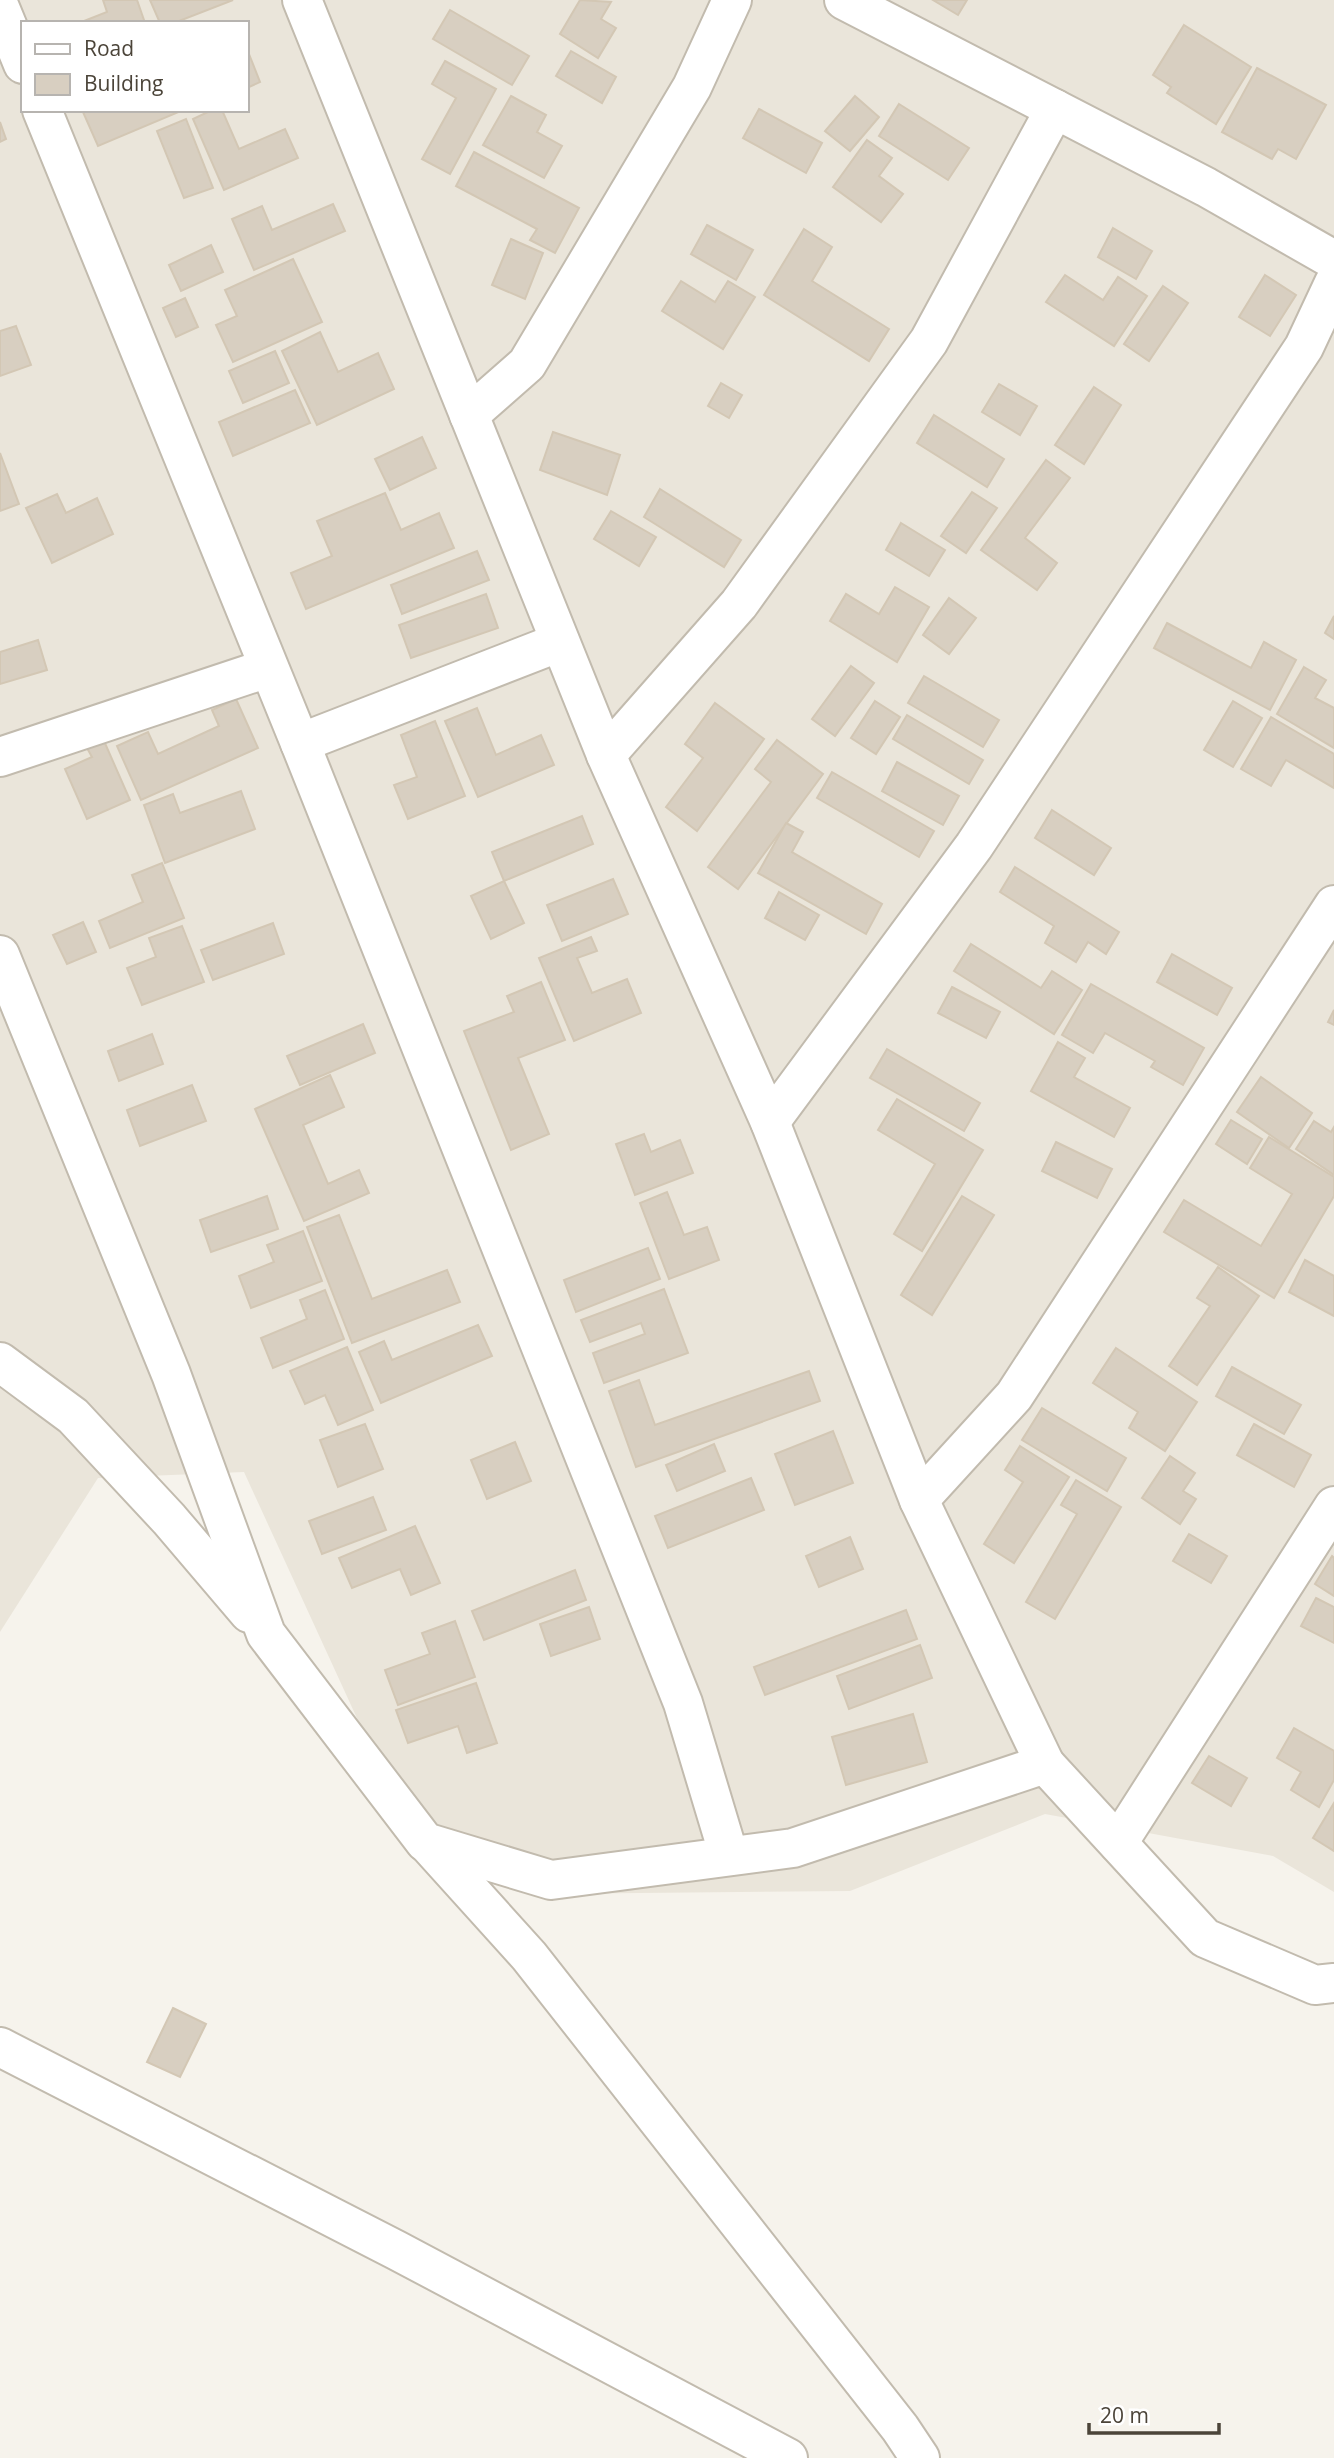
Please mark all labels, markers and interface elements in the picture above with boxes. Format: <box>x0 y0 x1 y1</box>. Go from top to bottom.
legend <box>21 21 248 112</box>
text: Road <box>84 34 134 62</box>
text: Building <box>84 69 163 97</box>
scale bar <box>1089 2392 1218 2436</box>
text: 20 m <box>1100 2401 1149 2429</box>

